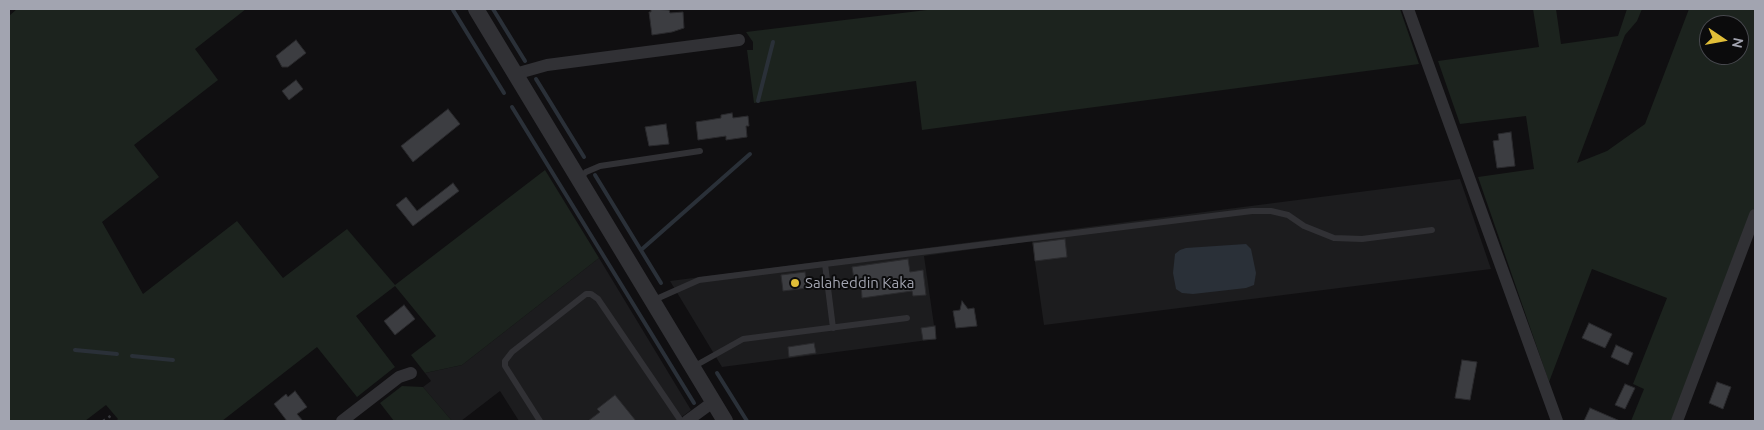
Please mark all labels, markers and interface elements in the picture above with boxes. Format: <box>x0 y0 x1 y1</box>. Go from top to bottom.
north arrow <box>1699 15 1749 65</box>
text: N <box>1729 36 1747 50</box>
place label: Salaheddin Kaka <box>805 274 914 292</box>
marker: Salaheddin Kaka <box>789 277 801 289</box>

